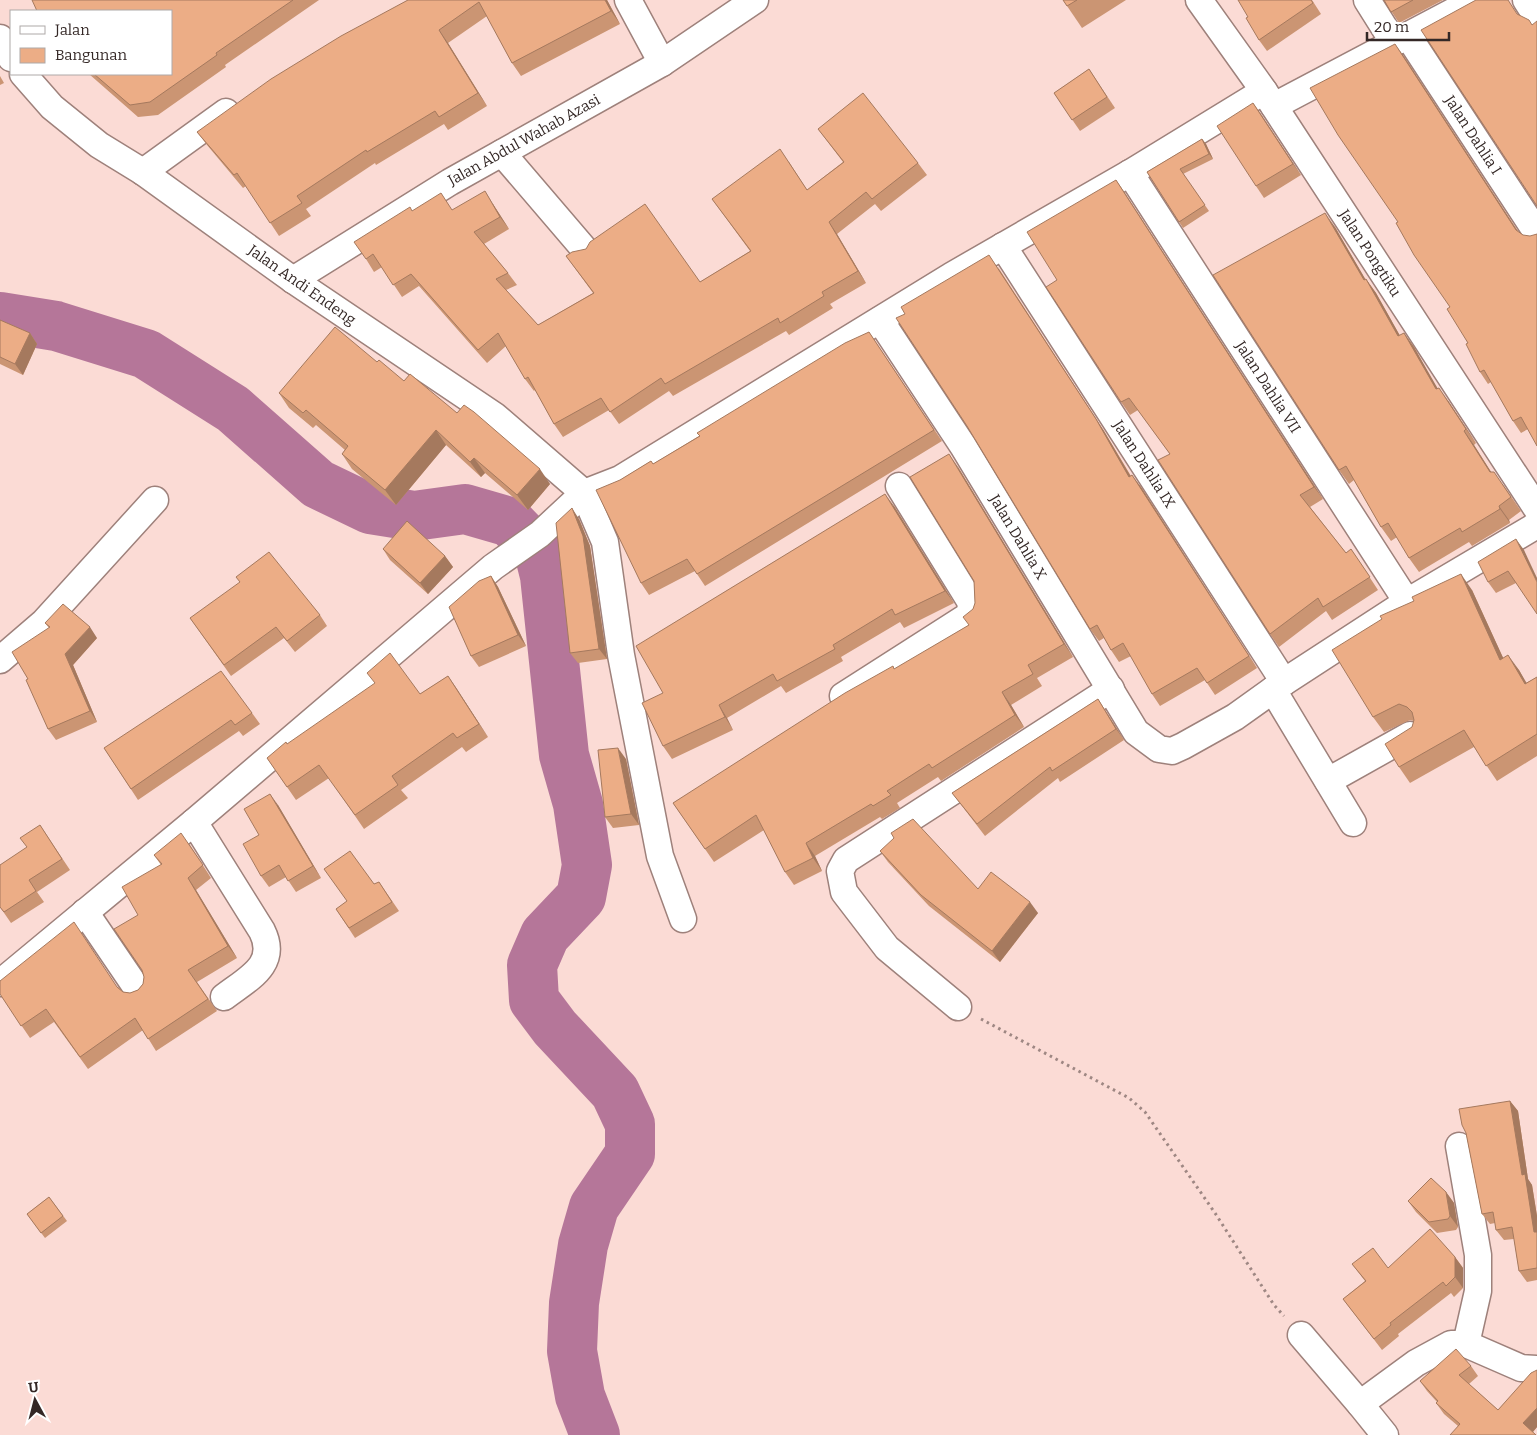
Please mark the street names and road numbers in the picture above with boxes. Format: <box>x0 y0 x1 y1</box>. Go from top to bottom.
street label: Jalan Abdul Wahab Azasi <box>444 90 604 190</box>
street label: Jalan Dahlia I <box>1440 91 1505 178</box>
street label: Jalan Pongtiku <box>1335 205 1405 300</box>
street label: Jalan Andi Endeng <box>244 240 359 329</box>
street label: Jalan Dahlia VII <box>1231 337 1304 436</box>
street label: Jalan Dahlia IX <box>1108 416 1179 512</box>
street label: Jalan Dahlia X <box>985 490 1051 583</box>

